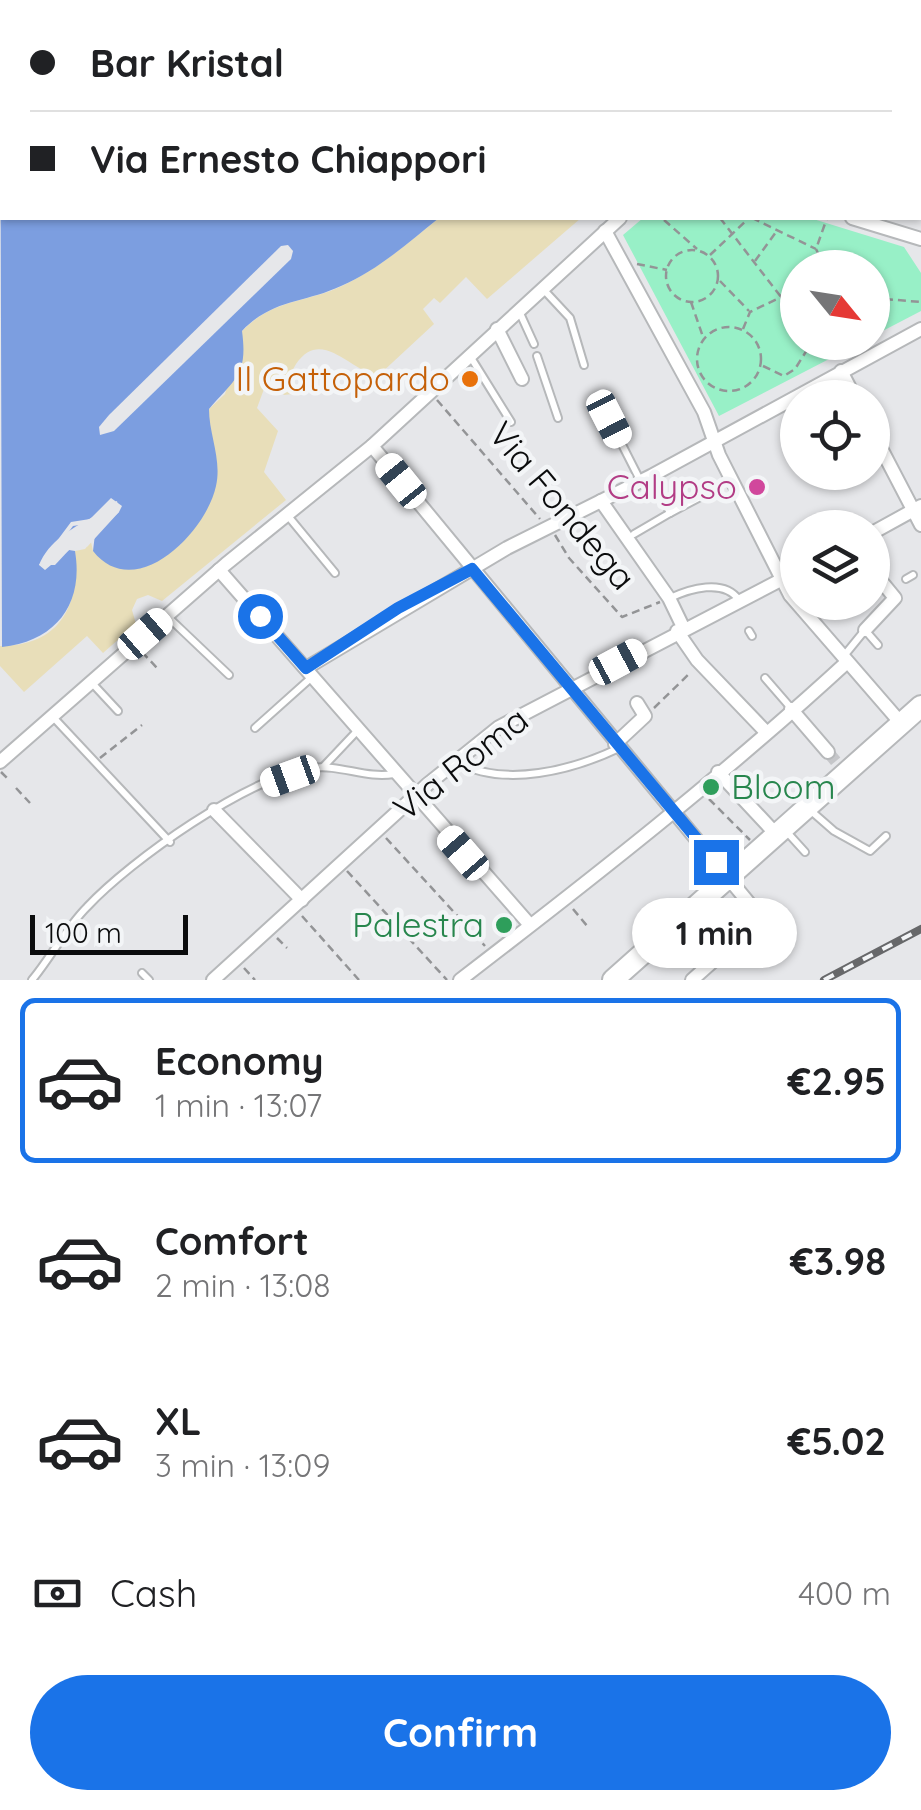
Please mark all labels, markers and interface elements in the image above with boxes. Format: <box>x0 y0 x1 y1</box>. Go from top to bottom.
text: Bar Kristal <box>90 39 284 87</box>
text: Via Ernesto Chiappori <box>90 135 486 183</box>
north arrow <box>780 250 890 360</box>
map controls <box>780 250 890 620</box>
place label: Il Gattopardo <box>235 356 450 400</box>
marker: Il Gattopardo <box>459 368 481 390</box>
button: locate <box>780 380 890 490</box>
car <box>582 385 636 453</box>
street label: Via Fondega <box>480 412 646 598</box>
car <box>370 448 432 514</box>
place label: Calypso <box>607 464 737 508</box>
marker: Calypso <box>746 476 768 498</box>
button: layers <box>780 510 890 620</box>
route start <box>238 594 283 639</box>
car <box>113 603 177 665</box>
car <box>584 635 652 689</box>
street label: Via Roma <box>384 697 537 830</box>
car <box>257 752 323 800</box>
place label: Bloom <box>731 764 836 808</box>
marker: Bloom <box>700 776 722 798</box>
car <box>432 821 494 885</box>
route end <box>694 840 739 885</box>
callout: 1 min <box>634 897 798 967</box>
place label: Palestra <box>352 902 484 946</box>
scale bar <box>30 910 188 954</box>
text: 1 min <box>676 913 753 953</box>
marker: Palestra <box>493 914 515 936</box>
text: 100 m <box>45 915 122 950</box>
icon: car <box>35 1036 125 1126</box>
text: Economy <box>155 1037 324 1085</box>
text: €2.95 <box>788 1057 886 1105</box>
text: 1 min · 13:07 <box>155 1085 322 1125</box>
icon: car <box>35 1216 125 1306</box>
text: Comfort <box>155 1217 309 1265</box>
text: €3.98 <box>790 1237 886 1285</box>
text: 2 min · 13:08 <box>155 1265 331 1305</box>
icon: car <box>35 1396 125 1486</box>
text: XL <box>155 1397 201 1445</box>
text: €5.02 <box>787 1417 886 1465</box>
text: 3 min · 13:09 <box>155 1445 330 1485</box>
icon: cash <box>30 1566 85 1621</box>
text: Cash <box>110 1569 197 1617</box>
text: 400 m <box>798 1573 891 1613</box>
button: Confirm <box>30 1675 891 1790</box>

